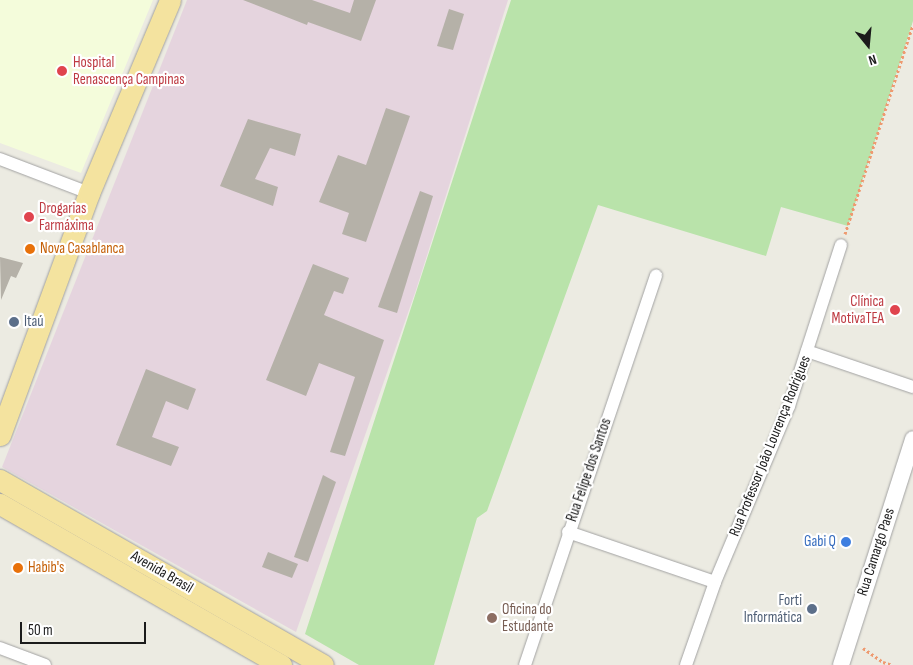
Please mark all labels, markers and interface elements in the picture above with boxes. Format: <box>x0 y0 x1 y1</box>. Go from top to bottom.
north arrow <box>843 20 893 70</box>
text: N <box>866 51 879 69</box>
place label: Hospital Renascença Campinas <box>73 53 185 88</box>
marker: Hospital Renascença Campinas <box>55 64 69 78</box>
place label: Drogarias Farmáxima <box>39 199 94 234</box>
marker: Drogarias Farmáxima <box>23 211 35 223</box>
place label: Nova Casablanca <box>40 240 124 258</box>
marker: Nova Casablanca <box>24 243 36 255</box>
place label: Clínica MotivaTEA <box>832 292 884 327</box>
marker: Clínica MotivaTEA <box>888 303 902 317</box>
place label: Itaú <box>24 313 44 331</box>
marker: Itaú <box>8 316 20 328</box>
street label: Rua Professor João Lourença Rodrigues <box>725 353 815 539</box>
street label: Rua Felipe dos Santos <box>563 416 615 524</box>
street label: Rua Camargo Paes <box>853 506 899 598</box>
place label: Gabi Q <box>804 533 836 551</box>
marker: Gabi Q <box>840 536 852 548</box>
street label: Avenida Brasil <box>128 547 196 597</box>
place label: Habib's <box>28 559 64 577</box>
marker: Habib's <box>12 562 24 574</box>
place label: Forti Informática <box>744 591 802 626</box>
place label: Oficina do Estudante <box>502 600 553 635</box>
marker: Forti Informática <box>806 603 818 615</box>
scale bar <box>22 612 149 644</box>
marker: Oficina do Estudante <box>486 612 498 624</box>
text: 50 m <box>28 621 53 640</box>

